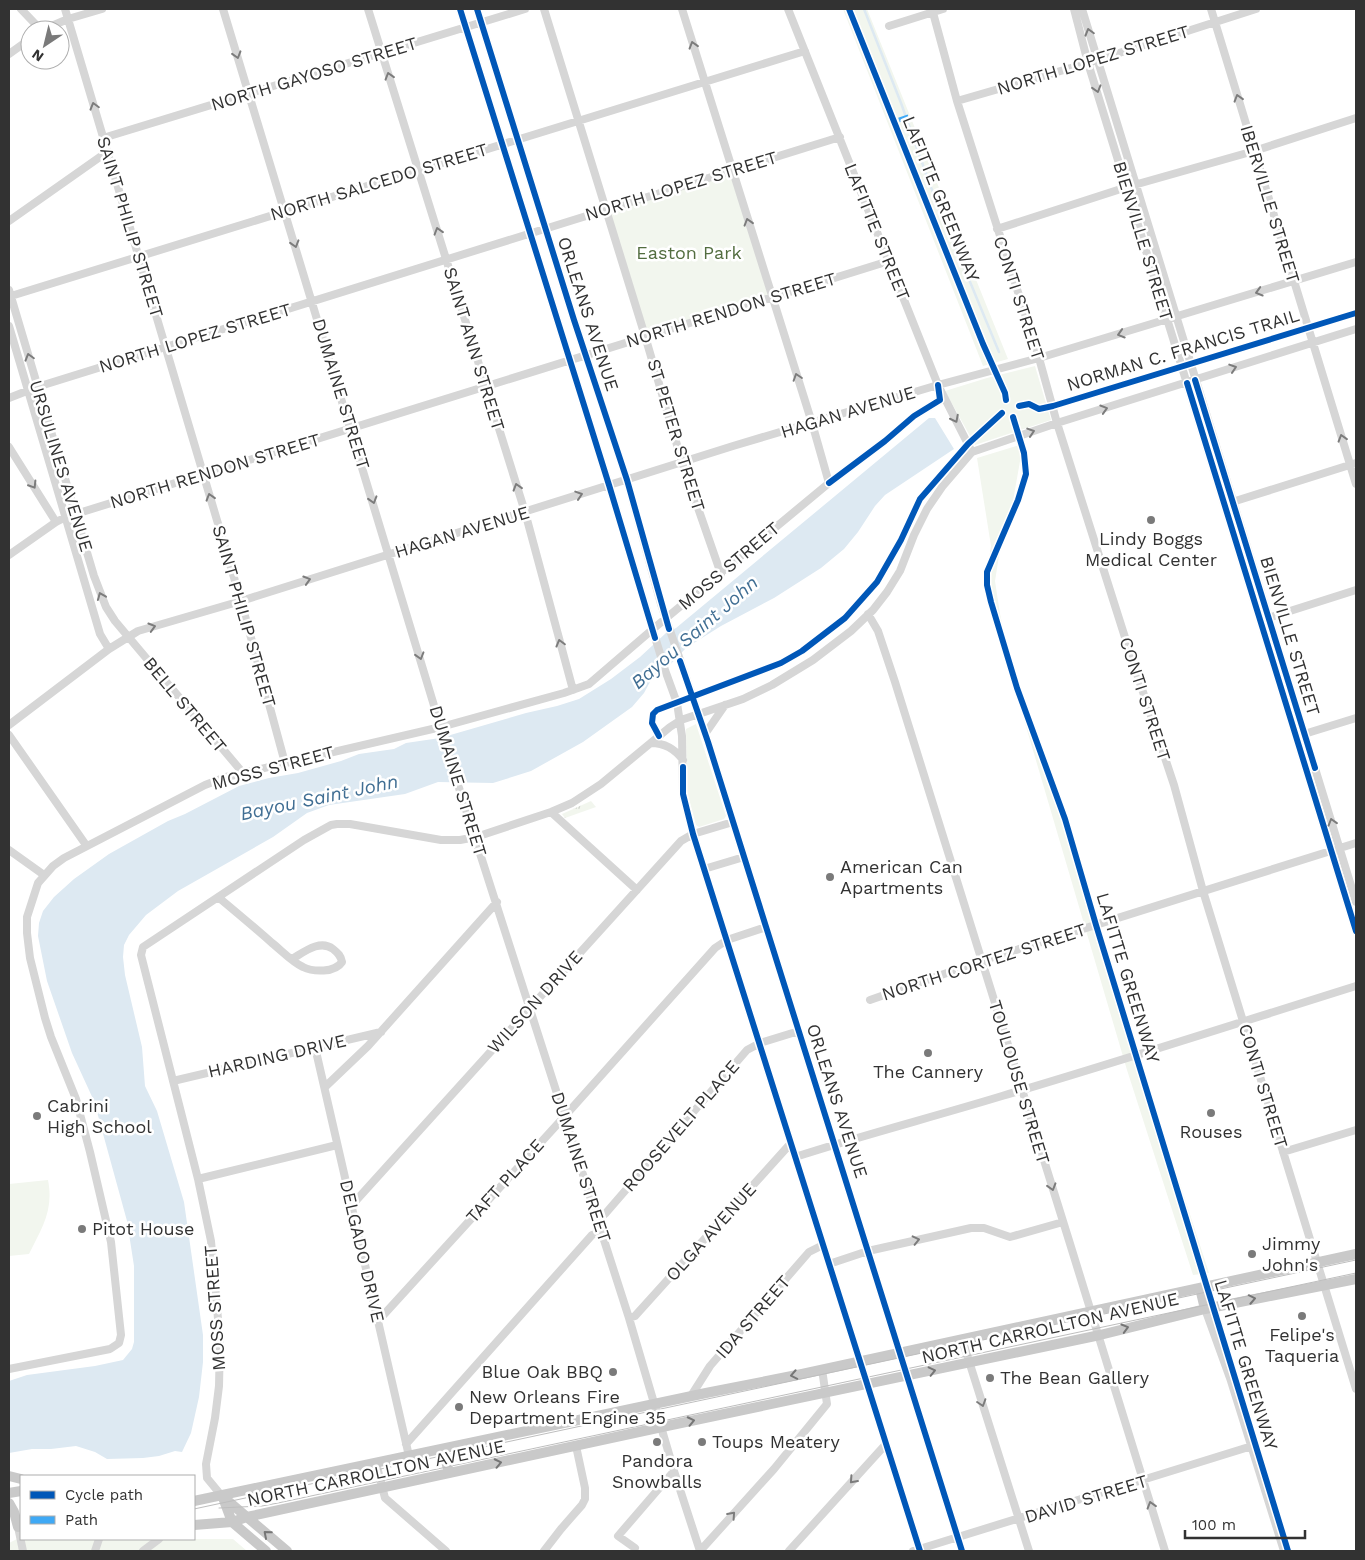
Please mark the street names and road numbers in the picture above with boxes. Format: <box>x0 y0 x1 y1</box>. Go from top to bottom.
street label: NORTH LOPEZ STREET <box>994 20 1192 99</box>
street label: NORTH GAYOSO STREET <box>208 32 420 115</box>
street label: LAFITTE GREENWAY <box>899 113 985 285</box>
street label: IBERVILLE STREET <box>1236 122 1305 286</box>
street label: SAINT PHILIP STREET <box>93 134 168 320</box>
street label: NORTH SALCEDO STREET <box>268 138 490 225</box>
street label: NORTH LOPEZ STREET <box>582 146 780 225</box>
street label: BIENVILLE STREET <box>1109 159 1178 323</box>
street label: LAFITTE STREET <box>840 160 915 304</box>
street label: CONTI STREET <box>990 233 1049 363</box>
street label: ORLEANS AVENUE <box>554 234 623 394</box>
street label: SAINT ANN STREET <box>440 265 509 433</box>
street label: NORTH RENDON STREET <box>623 267 839 352</box>
street label: NORTH LOPEZ STREET <box>96 298 294 377</box>
street label: NORMAN C. FRANCIS TRAIL <box>1064 304 1302 395</box>
street label: DUMAINE STREET <box>309 316 374 472</box>
street label: ST PETER STREET <box>643 356 710 514</box>
street label: URSULINES AVENUE <box>25 378 98 554</box>
street label: HAGAN AVENUE <box>778 381 918 442</box>
street label: NORTH RENDON STREET <box>107 428 323 513</box>
street label: HAGAN AVENUE <box>392 501 532 562</box>
street label: MOSS STREET <box>674 517 784 614</box>
street label: SAINT PHILIP STREET <box>208 522 281 709</box>
street label: BIENVILLE STREET <box>1256 554 1325 718</box>
street label: CONTI STREET <box>1116 634 1175 764</box>
street label: BELL STREET <box>139 653 231 757</box>
street label: DUMAINE STREET <box>426 703 491 859</box>
street label: MOSS STREET <box>209 741 336 794</box>
street label: LAFITTE GREENWAY <box>1093 890 1165 1066</box>
street label: NORTH CORTEZ STREET <box>879 919 1089 1004</box>
street label: WILSON DRIVE <box>483 946 586 1057</box>
street label: TOULOUSE STREET <box>985 997 1054 1166</box>
street label: ORLEANS AVENUE <box>803 1021 872 1181</box>
street label: CONTI STREET <box>1235 1021 1292 1151</box>
street label: HARDING DRIVE <box>206 1029 348 1082</box>
street label: ROOSEVELT PLACE <box>618 1056 743 1196</box>
street label: DUMAINE STREET <box>547 1089 616 1245</box>
street label: TAFT PLACE <box>461 1134 548 1227</box>
street label: DELGADO DRIVE <box>336 1178 389 1324</box>
street label: OLGA AVENUE <box>661 1178 760 1285</box>
street label: MOSS STREET <box>200 1244 229 1371</box>
street label: IDA STREET <box>711 1271 794 1362</box>
street label: LAFITTE GREENWAY <box>1211 1277 1283 1453</box>
street label: NORTH CARROLLTON AVENUE <box>919 1288 1180 1367</box>
street label: NORTH CARROLLTON AVENUE <box>245 1435 507 1510</box>
street label: DAVID STREET <box>1022 1470 1150 1527</box>

